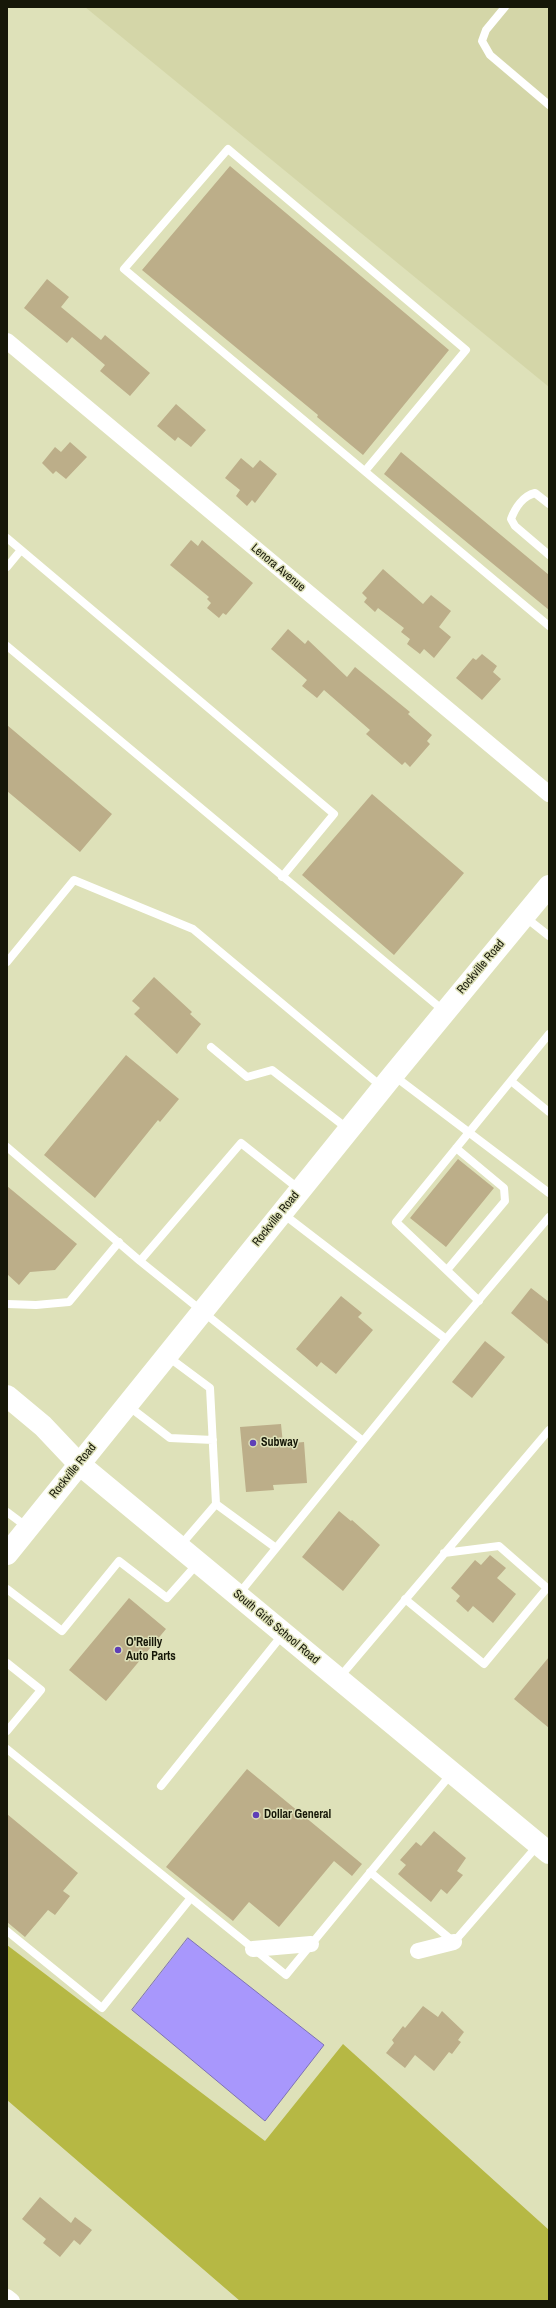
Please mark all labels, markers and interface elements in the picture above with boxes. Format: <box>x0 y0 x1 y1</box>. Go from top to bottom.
street label: Lenora Avenue <box>248 541 308 595</box>
street label: Rockville Road <box>454 937 508 997</box>
street label: Rockville Road <box>250 1189 302 1249</box>
place label: Subway <box>261 1436 298 1450</box>
marker: Subway <box>248 1438 258 1448</box>
street label: Rockville Road <box>47 1441 99 1501</box>
street label: South Girls School Road <box>230 1587 322 1667</box>
place label: O'Reilly Auto Parts <box>126 1636 176 1664</box>
marker: O'Reilly Auto Parts <box>113 1645 123 1655</box>
place label: Dollar General <box>264 1808 331 1822</box>
marker: Dollar General <box>251 1810 261 1820</box>

